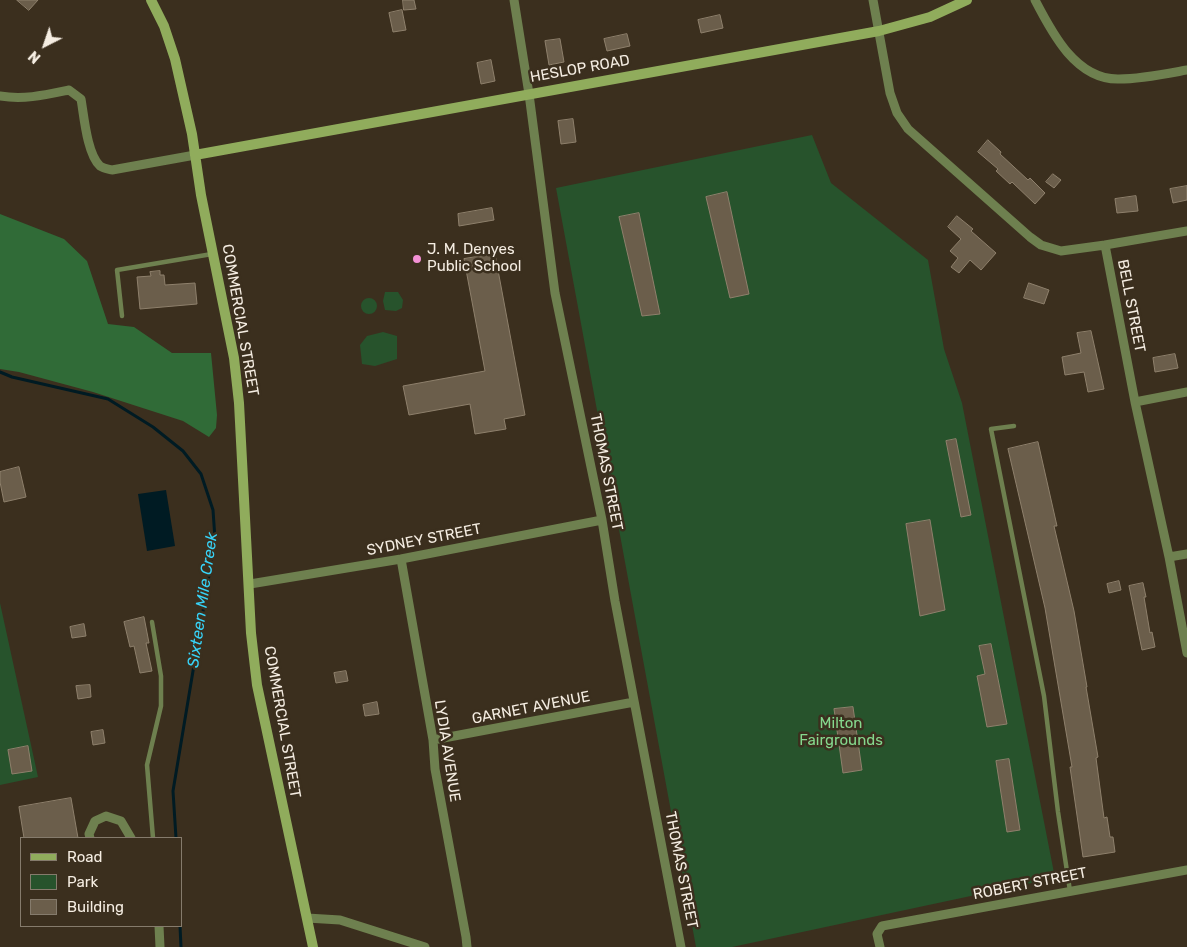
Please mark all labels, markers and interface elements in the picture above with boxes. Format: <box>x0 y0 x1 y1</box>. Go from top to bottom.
north arrow <box>20 20 70 70</box>
text: N <box>25 47 44 66</box>
street label: HESLOP ROAD <box>529 51 631 87</box>
place label: J. M. Denyes Public School <box>427 241 521 276</box>
street label: COMMERCIAL STREET <box>218 243 262 397</box>
marker: J. M. Denyes Public School <box>411 253 423 265</box>
street label: BELL STREET <box>1113 258 1149 354</box>
street label: THOMAS STREET <box>586 412 626 532</box>
street label: SYDNEY STREET <box>365 520 483 560</box>
water label: Sixteen Mile Creek <box>184 531 222 669</box>
street label: COMMERCIAL STREET <box>260 645 304 799</box>
street label: GARNET AVENUE <box>470 688 592 728</box>
street label: LYDIA AVENUE <box>430 699 464 803</box>
park label: Milton Fairgrounds <box>799 715 883 750</box>
street label: THOMAS STREET <box>661 810 701 930</box>
legend <box>20 837 182 927</box>
text: Road <box>67 848 103 866</box>
street label: ROBERT STREET <box>971 864 1089 904</box>
text: Park <box>67 873 98 891</box>
text: Building <box>67 898 124 916</box>

